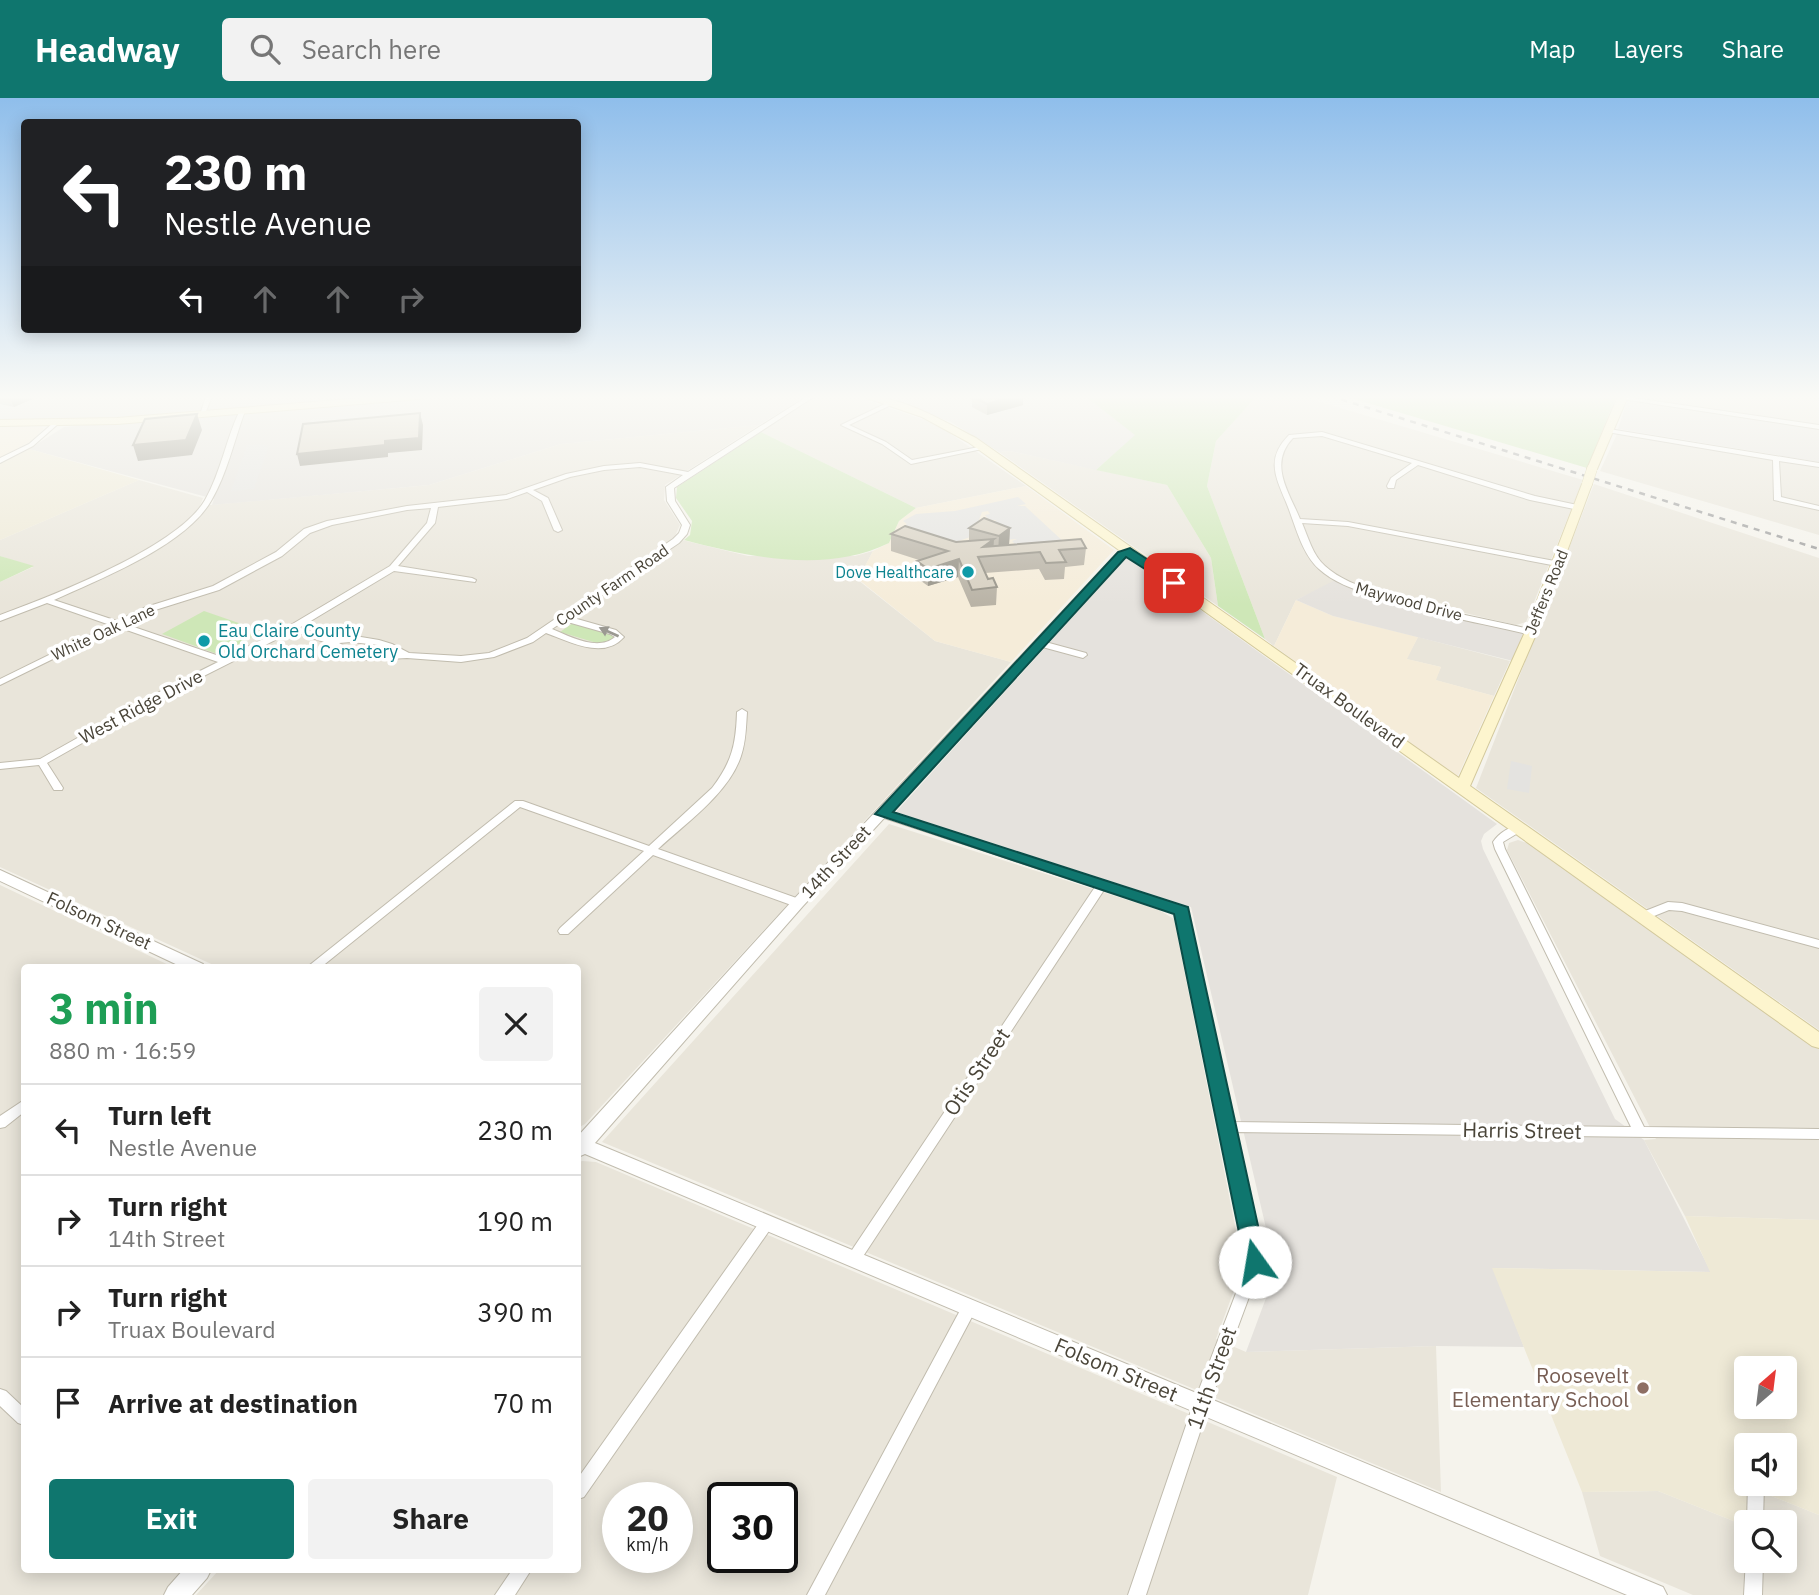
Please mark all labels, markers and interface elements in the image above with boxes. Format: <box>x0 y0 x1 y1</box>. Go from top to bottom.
search box <box>222 18 712 81</box>
text: Headway <box>35 28 180 71</box>
icon: search <box>246 30 284 68</box>
text: Search here <box>302 32 441 66</box>
text: Map <box>1529 33 1576 65</box>
text: Layers <box>1614 33 1684 65</box>
text: Share <box>1722 33 1784 65</box>
text: 230 m <box>164 140 308 203</box>
icon: left <box>49 147 140 238</box>
text: Nestle Avenue <box>164 202 371 244</box>
icon: left <box>173 280 211 318</box>
icon: ahead <box>246 280 284 318</box>
icon: ahead <box>319 280 357 318</box>
icon: right <box>392 280 430 318</box>
street label: County Farm Road <box>552 540 672 630</box>
street label: Jeffers Road <box>1520 546 1572 638</box>
pin <box>1144 553 1204 613</box>
place label: Dove Healthcare <box>835 562 954 582</box>
marker: Dove Healthcare <box>960 564 976 580</box>
icon: arrive <box>1155 564 1193 602</box>
street label: Maywood Drive <box>1353 577 1465 625</box>
street label: White Oak Lane <box>48 599 158 665</box>
place label: Eau Claire County Old Orchard Cemetery <box>218 619 398 663</box>
one-way arrow <box>598 627 619 638</box>
marker: Eau Claire County Old Orchard Cemetery <box>196 633 212 649</box>
street label: Truax Boulevard <box>1289 658 1409 753</box>
street label: West Ridge Drive <box>75 664 207 749</box>
street label: 14th Street <box>796 820 875 903</box>
street label: Folsom Street <box>43 886 155 955</box>
text: 3 min <box>49 981 159 1036</box>
button: close <box>479 987 553 1061</box>
street label: Otis Street <box>937 1022 1016 1121</box>
text: 880 m · 16:59 <box>49 1035 196 1065</box>
text: Turn left <box>108 1098 211 1132</box>
icon: left <box>49 1111 87 1149</box>
text: 230 m <box>477 1113 553 1147</box>
street label: Harris Street <box>1462 1115 1582 1145</box>
text: Nestle Avenue <box>108 1132 257 1162</box>
text: Turn right <box>108 1189 227 1223</box>
icon: right <box>49 1202 87 1240</box>
text: 190 m <box>477 1204 553 1238</box>
text: 14th Street <box>108 1223 225 1253</box>
position arrow <box>1218 1225 1292 1299</box>
text: Turn right <box>108 1280 227 1314</box>
icon: right <box>49 1293 87 1331</box>
text: 390 m <box>477 1295 553 1329</box>
text: Truax Boulevard <box>108 1314 276 1344</box>
street label: 11th Street <box>1180 1323 1243 1433</box>
street label: Folsom Street <box>1050 1330 1182 1408</box>
north arrow <box>1734 1356 1797 1419</box>
map controls <box>1734 1356 1797 1573</box>
place label: Roosevelt Elementary School <box>1452 1361 1629 1413</box>
marker: Roosevelt Elementary School <box>1635 1380 1651 1396</box>
icon: arrive <box>49 1384 87 1422</box>
text: Arrive at destination <box>108 1386 358 1420</box>
text: 70 m <box>493 1386 553 1420</box>
button: sound <box>1734 1433 1797 1496</box>
button: Exit <box>49 1479 294 1559</box>
button: Share <box>308 1479 553 1559</box>
speed limit sign: 30 <box>707 1482 798 1573</box>
text: 20 <box>626 1495 669 1541</box>
button: search <box>1734 1510 1797 1573</box>
text: km/h <box>626 1533 669 1556</box>

